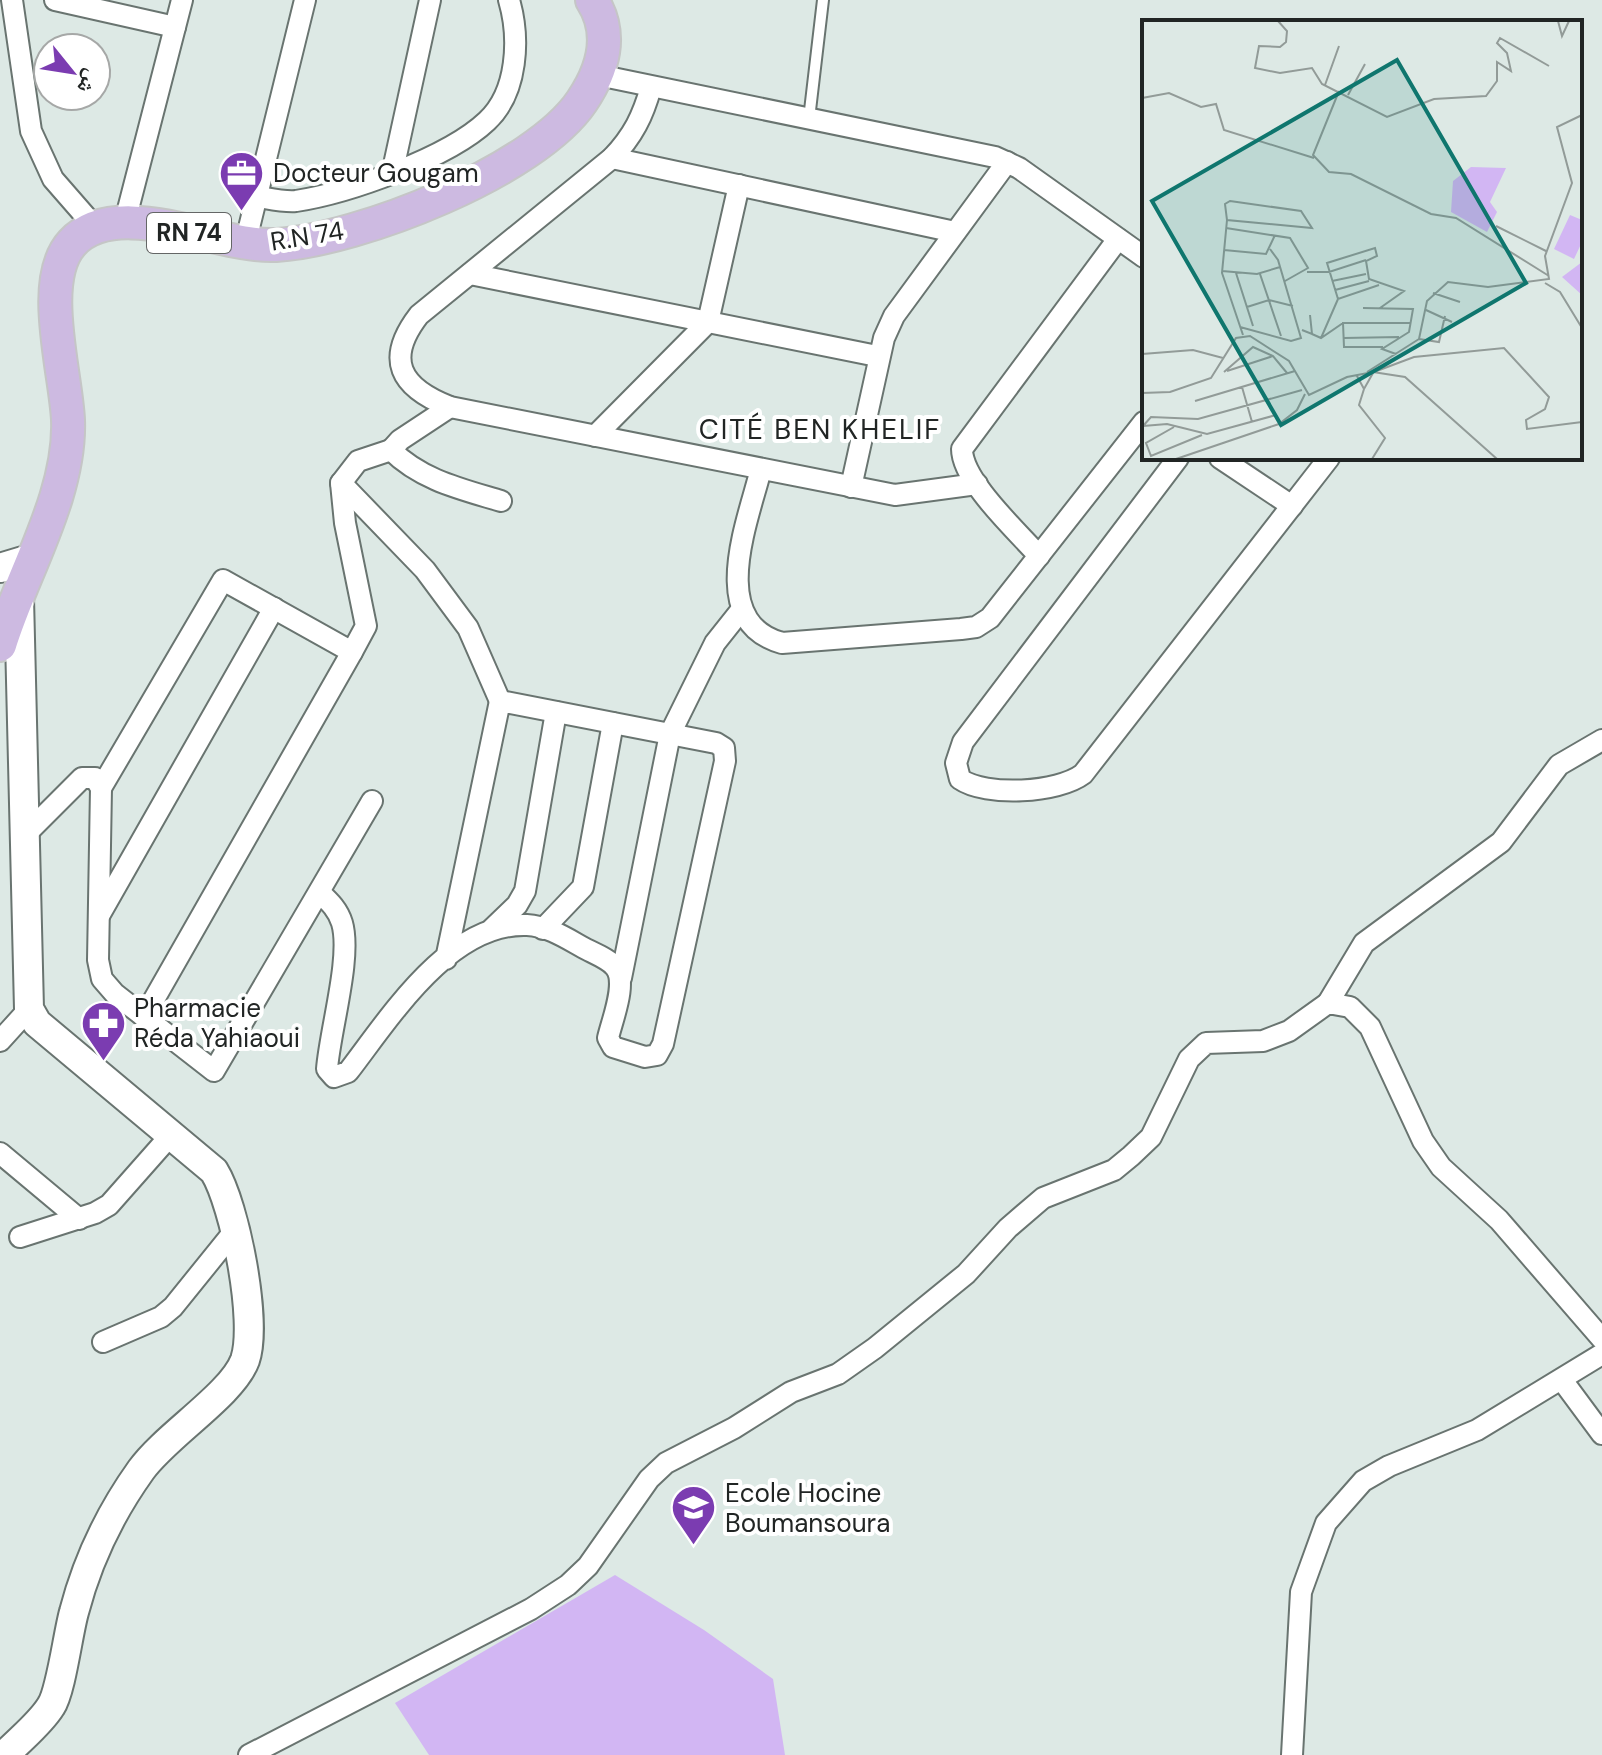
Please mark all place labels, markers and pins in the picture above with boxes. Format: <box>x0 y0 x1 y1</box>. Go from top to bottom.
office icon: Docteur Gougam <box>218 149 266 212</box>
place label: Docteur Gougam <box>273 156 479 190</box>
place label: Pharmacie Réda Yahiaoui <box>134 991 300 1055</box>
pharmacy icon: Pharmacie Réda Yahiaoui <box>79 999 127 1062</box>
place label: Ecole Hocine Boumansoura <box>725 1476 890 1540</box>
school or university icon: Ecole Hocine Boumansoura <box>670 1484 718 1547</box>

